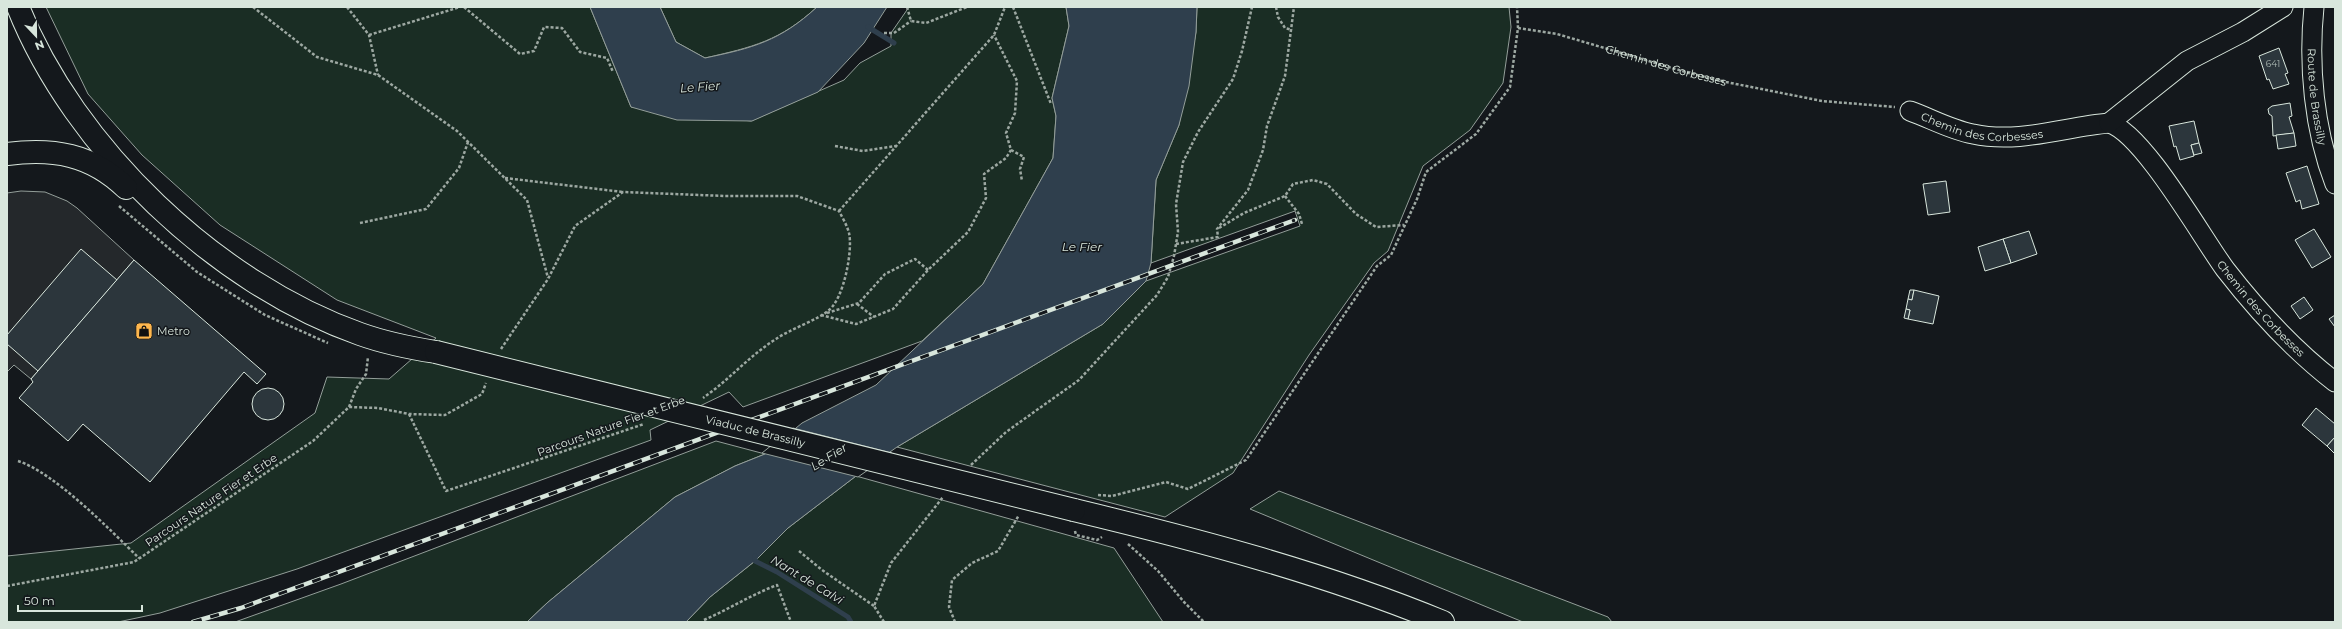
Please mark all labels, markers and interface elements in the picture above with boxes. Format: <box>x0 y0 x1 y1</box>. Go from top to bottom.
north arrow <box>16 16 56 56</box>
text: N <box>33 37 46 53</box>
street label: Chemin des Corbesses <box>1604 42 1729 89</box>
street label: Route de Brassilly <box>2305 48 2330 146</box>
house number: 641 <box>2266 58 2280 69</box>
water label: Le Fier <box>679 78 721 95</box>
street label: Chemin des Corbesses <box>1919 109 2045 144</box>
water label: Le Fier <box>1062 239 1102 254</box>
street label: Chemin des Corbesses <box>2214 258 2308 360</box>
shop icon: Metro <box>134 321 154 341</box>
place label: Metro <box>157 324 190 338</box>
street label: Parcours Nature Fier et Erbe <box>535 393 687 459</box>
street label: Viaduc de Brassilly <box>704 412 807 450</box>
water label: Le Fier <box>808 439 850 474</box>
street label: Parcours Nature Fier et Erbe <box>142 450 280 549</box>
water label: Nant de Calvi <box>768 552 847 608</box>
scale bar <box>18 587 142 613</box>
text: 50 m <box>24 593 55 608</box>

